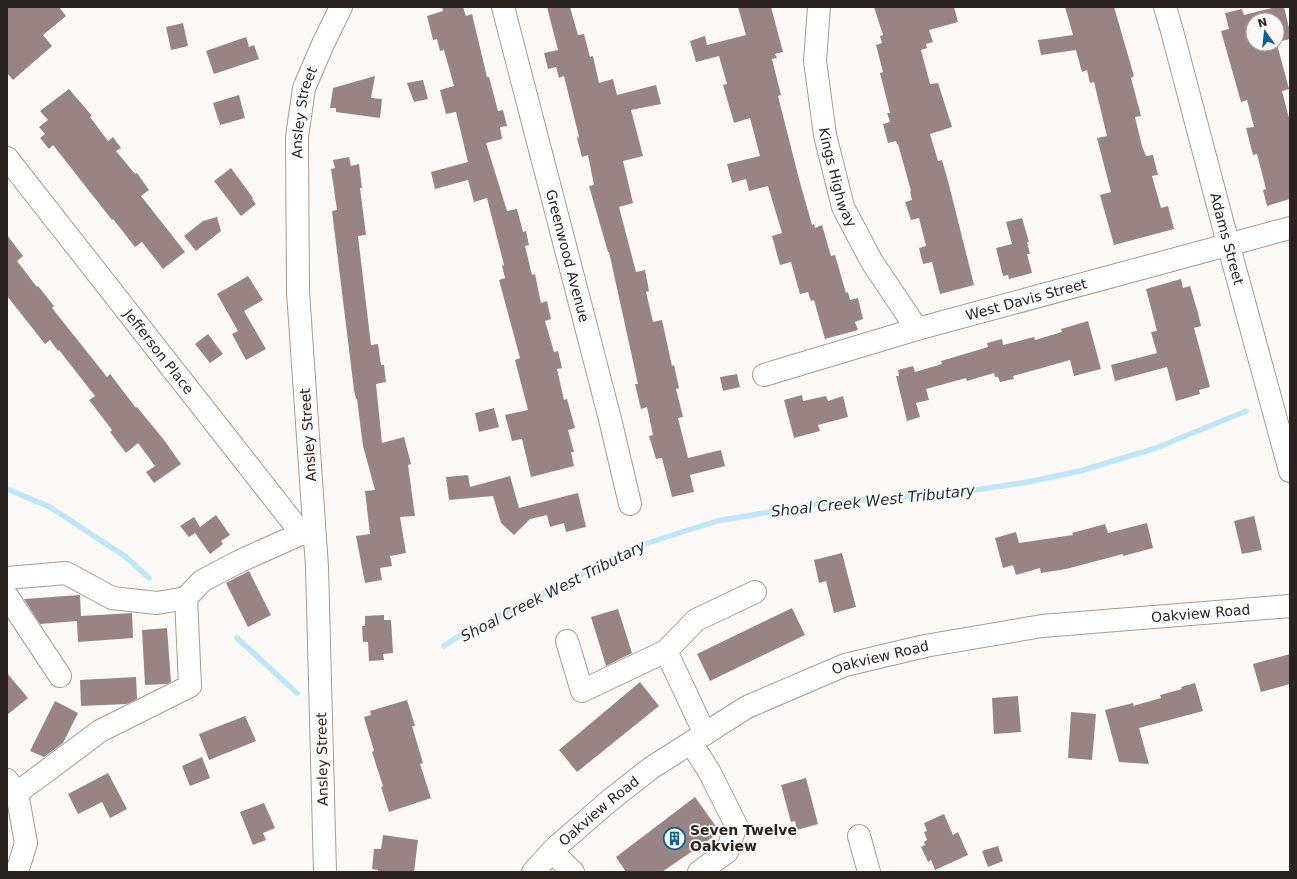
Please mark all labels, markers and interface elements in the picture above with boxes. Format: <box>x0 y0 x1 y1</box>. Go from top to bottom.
north arrow <box>1245 12 1285 52</box>
text: N <box>1256 15 1269 30</box>
street label: Ansley Street <box>289 64 320 159</box>
street label: Kings Highway <box>816 127 860 230</box>
street label: Greenwood Avenue <box>543 188 592 324</box>
street label: Adams Street <box>1207 191 1247 287</box>
street label: West Davis Street <box>964 275 1089 323</box>
street label: Jefferson Place <box>120 305 197 397</box>
street label: Ansley Street <box>297 387 319 482</box>
water label: Shoal Creek West Tributary <box>770 481 977 521</box>
water label: Shoal Creek West Tributary <box>458 536 649 646</box>
street label: Oakview Road <box>1150 601 1251 625</box>
street label: Oakview Road <box>829 637 930 678</box>
street label: Ansley Street <box>313 712 331 806</box>
street label: Oakview Road <box>555 773 642 849</box>
place label: Seven Twelve Oakview <box>690 822 797 854</box>
building icon: Seven Twelve Oakview <box>662 825 688 851</box>

